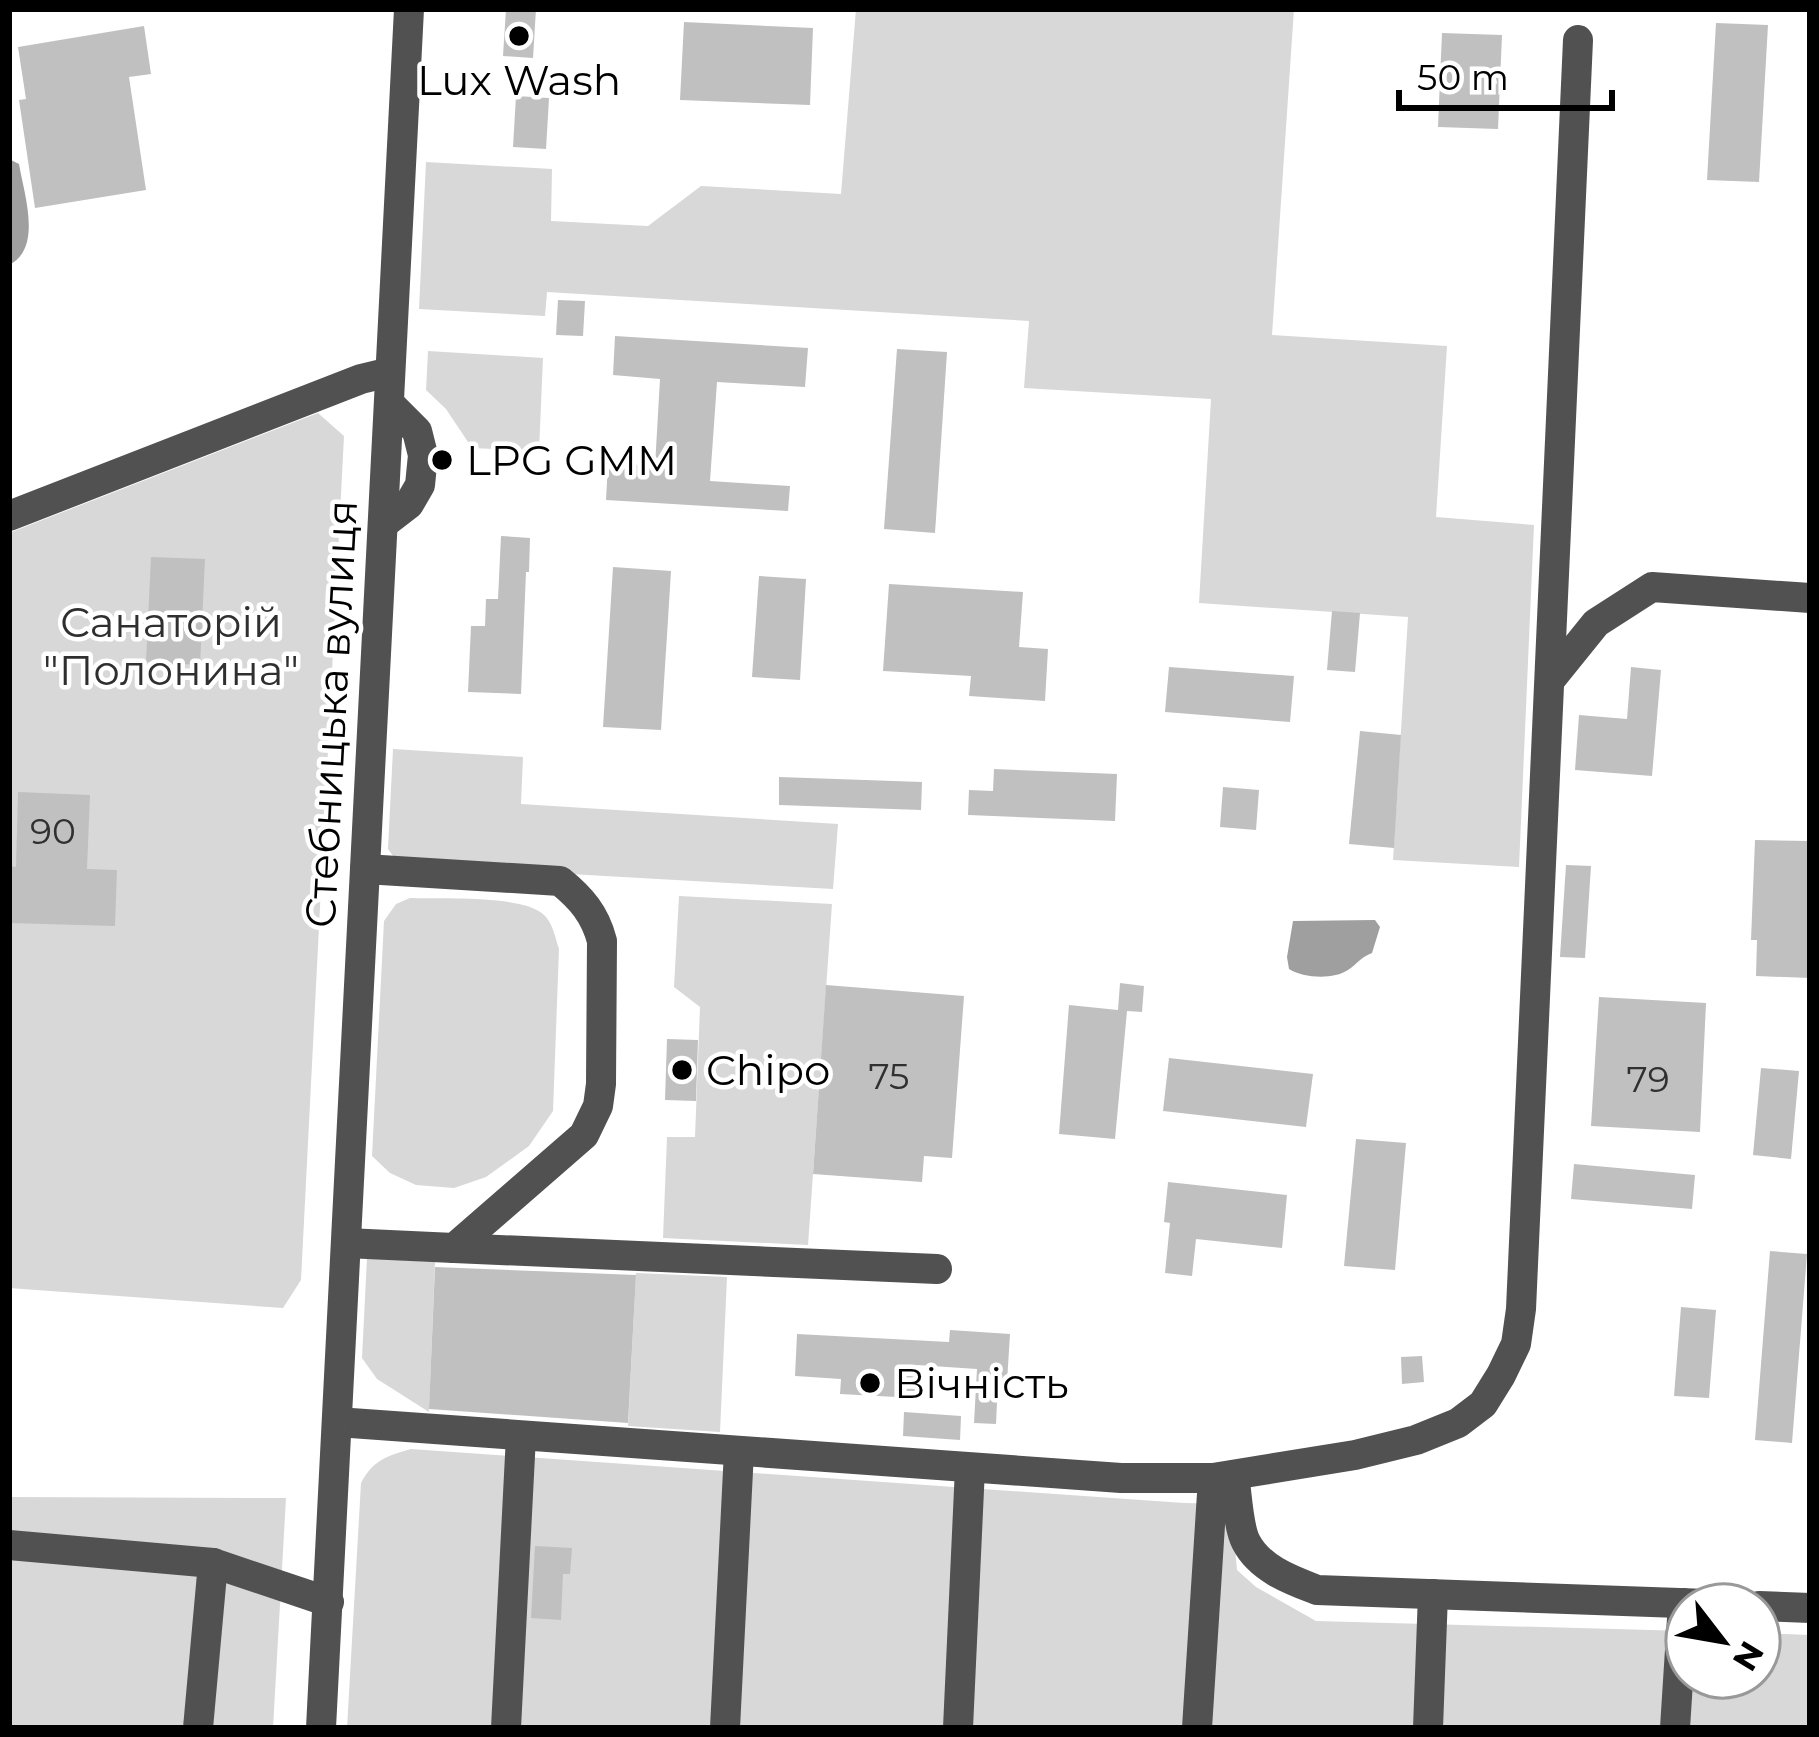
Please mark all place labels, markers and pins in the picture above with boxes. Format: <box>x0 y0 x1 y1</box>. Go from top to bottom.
marker: Lux Wash <box>506 23 532 49</box>
place label: Lux Wash <box>417 54 621 106</box>
place label: LPG GMM <box>466 434 677 486</box>
marker: LPG GMM <box>429 447 455 473</box>
place label: Chipo <box>706 1044 830 1096</box>
marker: Chipo <box>669 1057 695 1083</box>
place label: Вічність <box>894 1357 1069 1409</box>
marker: Вічність <box>857 1370 883 1396</box>

